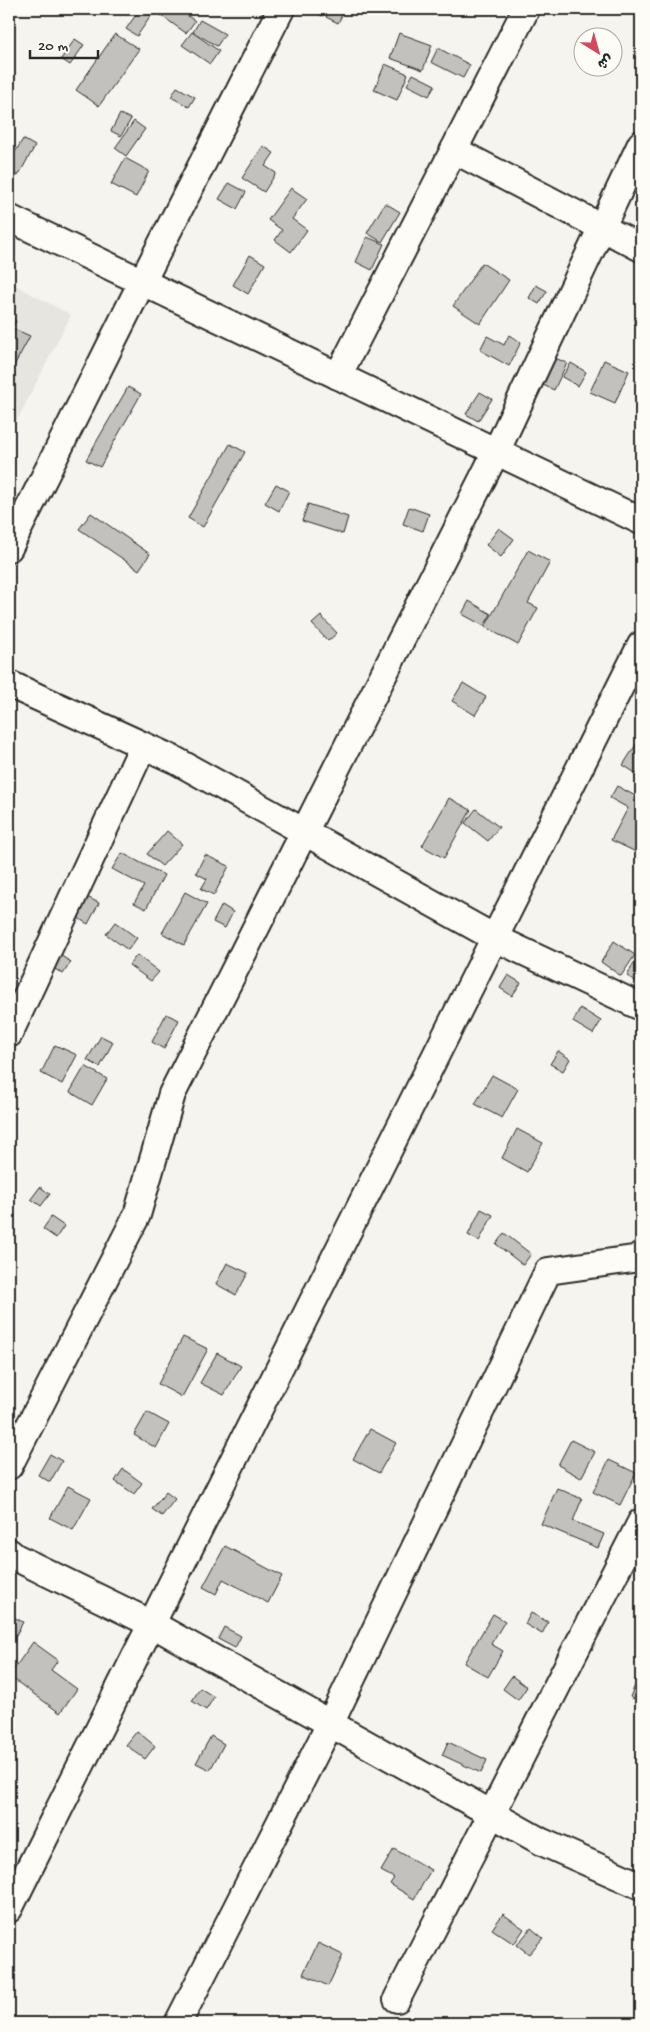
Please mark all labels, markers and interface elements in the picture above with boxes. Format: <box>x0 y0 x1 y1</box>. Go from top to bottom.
scale bar <box>30 28 98 60</box>
north arrow <box>572 28 622 78</box>
text: 20 m <box>38 38 68 56</box>
text: ش <box>593 49 616 72</box>

